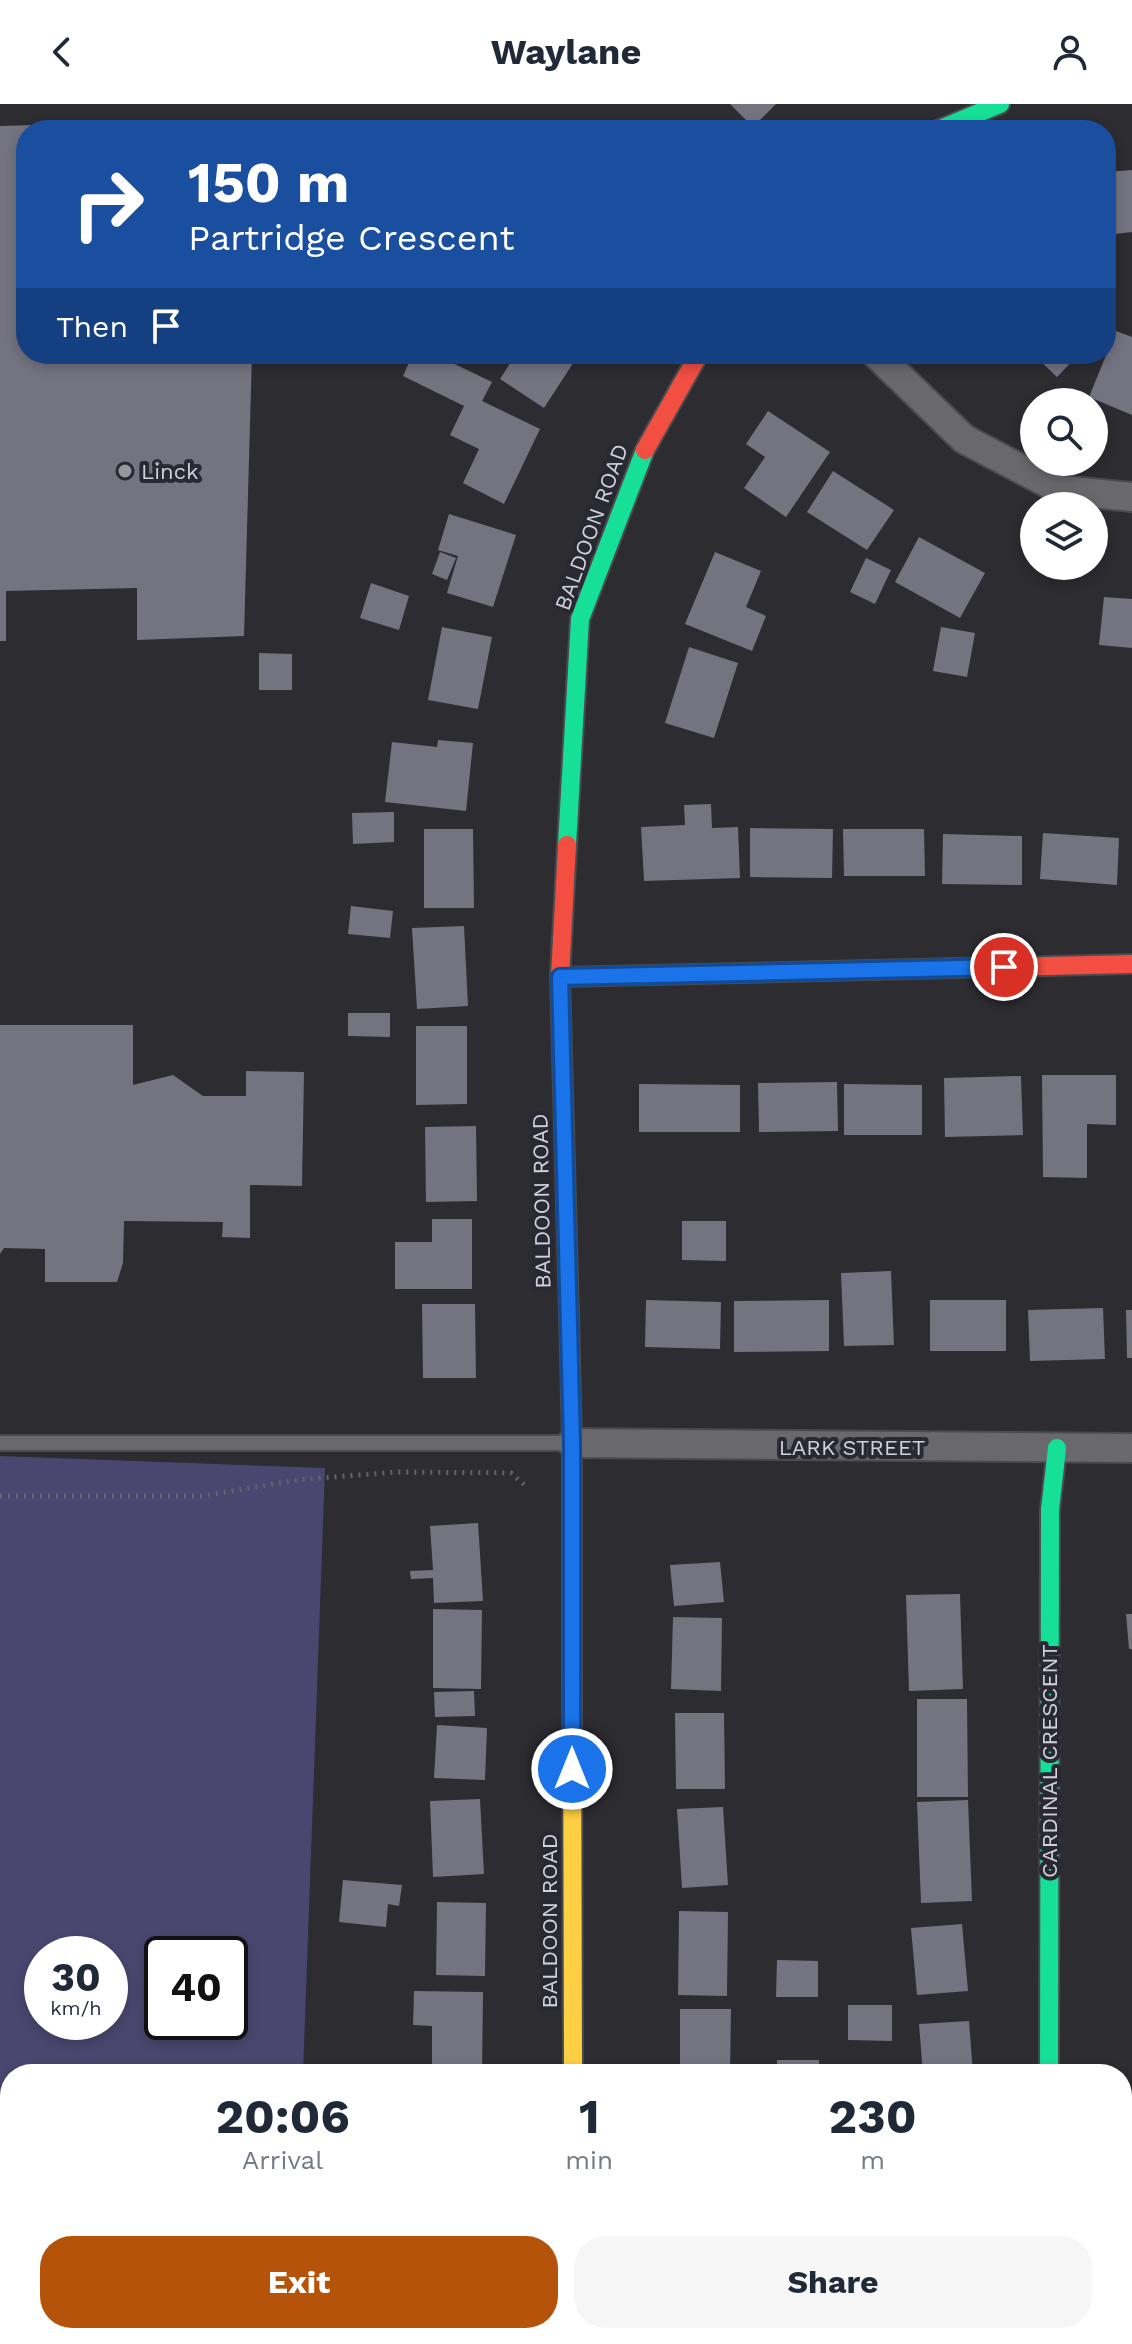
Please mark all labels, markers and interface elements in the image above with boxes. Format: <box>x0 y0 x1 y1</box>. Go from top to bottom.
icon: back <box>40 30 84 74</box>
icon: person <box>1048 30 1092 74</box>
text: Waylane <box>491 31 641 73</box>
text: 150 m <box>188 150 350 216</box>
icon: right <box>56 152 160 256</box>
text: Partridge Crescent <box>188 217 515 259</box>
icon: arrive <box>144 304 188 348</box>
text: Then <box>56 309 128 344</box>
map controls <box>1020 388 1108 580</box>
button: search <box>1020 388 1108 476</box>
street label: BALDOON ROAD <box>550 441 633 614</box>
place label: Linck <box>141 459 198 484</box>
marker: Linck <box>116 462 134 480</box>
button: layers <box>1020 492 1108 580</box>
pin <box>970 933 1038 1001</box>
icon: arrive <box>982 945 1026 989</box>
street label: BALDOON ROAD <box>527 1113 556 1289</box>
street label: LARK STREET <box>779 1435 925 1460</box>
street label: CARDINAL CRESCENT <box>1037 1644 1062 1878</box>
position arrow <box>530 1727 614 1811</box>
street label: BALDOON ROAD <box>537 1833 562 2009</box>
speed limit sign: 40 <box>144 1936 248 2040</box>
text: 30 <box>51 1954 101 2001</box>
text: km/h <box>50 1996 102 2020</box>
text: 20:06 <box>215 2088 350 2145</box>
text: 1 <box>579 2088 600 2145</box>
text: 230 <box>829 2088 917 2145</box>
text: Arrival <box>242 2145 323 2175</box>
text: min <box>565 2145 613 2175</box>
text: m <box>860 2145 885 2175</box>
button: Exit <box>40 2236 558 2328</box>
button: Share <box>574 2236 1092 2328</box>

